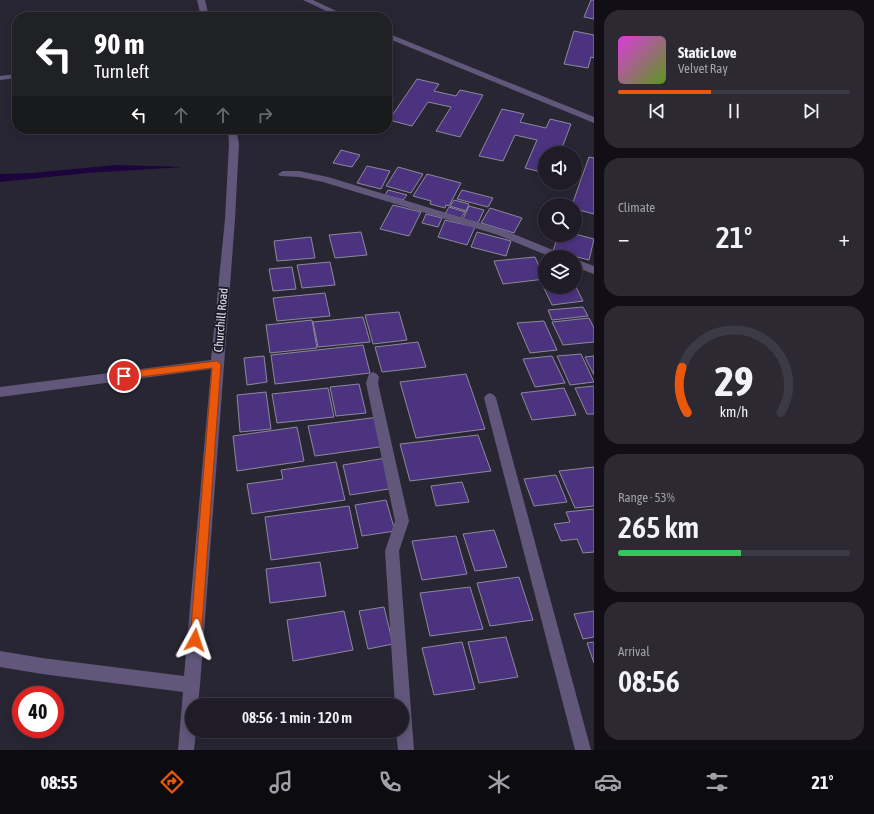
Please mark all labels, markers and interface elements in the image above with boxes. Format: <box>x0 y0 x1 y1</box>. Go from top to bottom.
icon: left <box>28 28 80 80</box>
text: 90 m <box>94 28 144 60</box>
text: Static Love <box>678 44 737 61</box>
text: Turn left <box>94 61 149 82</box>
text: Velvet Ray <box>678 61 728 76</box>
icon: previous <box>646 100 668 122</box>
icon: pause <box>723 100 745 122</box>
icon: next <box>800 100 822 122</box>
icon: left <box>128 104 150 126</box>
icon: ahead <box>170 104 192 126</box>
icon: ahead <box>212 104 234 126</box>
icon: right <box>254 104 276 126</box>
map controls <box>538 146 582 294</box>
button: sound <box>538 146 582 190</box>
button: search <box>538 198 582 242</box>
text: Climate <box>618 200 655 215</box>
text: 21° <box>716 220 752 254</box>
text: − <box>618 225 629 251</box>
text: + <box>839 225 850 251</box>
button: layers <box>538 250 582 294</box>
street label: Churchill Road <box>211 287 231 353</box>
text: 29 <box>714 357 754 405</box>
pin <box>107 359 141 393</box>
icon: arrive <box>113 365 135 387</box>
text: km/h <box>720 404 748 420</box>
text: Range · 53% <box>618 490 675 505</box>
text: 265 km <box>618 510 699 544</box>
position arrow <box>174 619 216 661</box>
text: Arrival <box>618 644 650 659</box>
text: 08:56 <box>618 664 680 698</box>
speed limit sign: 40 <box>12 686 64 738</box>
text: 08:56 · 1 min · 120 m <box>242 709 352 726</box>
icon: directions <box>158 768 186 796</box>
icon: music <box>267 768 295 796</box>
icon: phone <box>376 768 404 796</box>
icon: climate <box>485 768 513 796</box>
icon: car <box>594 768 622 796</box>
icon: filters <box>703 768 731 796</box>
text: 08:55 <box>40 772 77 793</box>
text: 21° <box>812 772 834 793</box>

